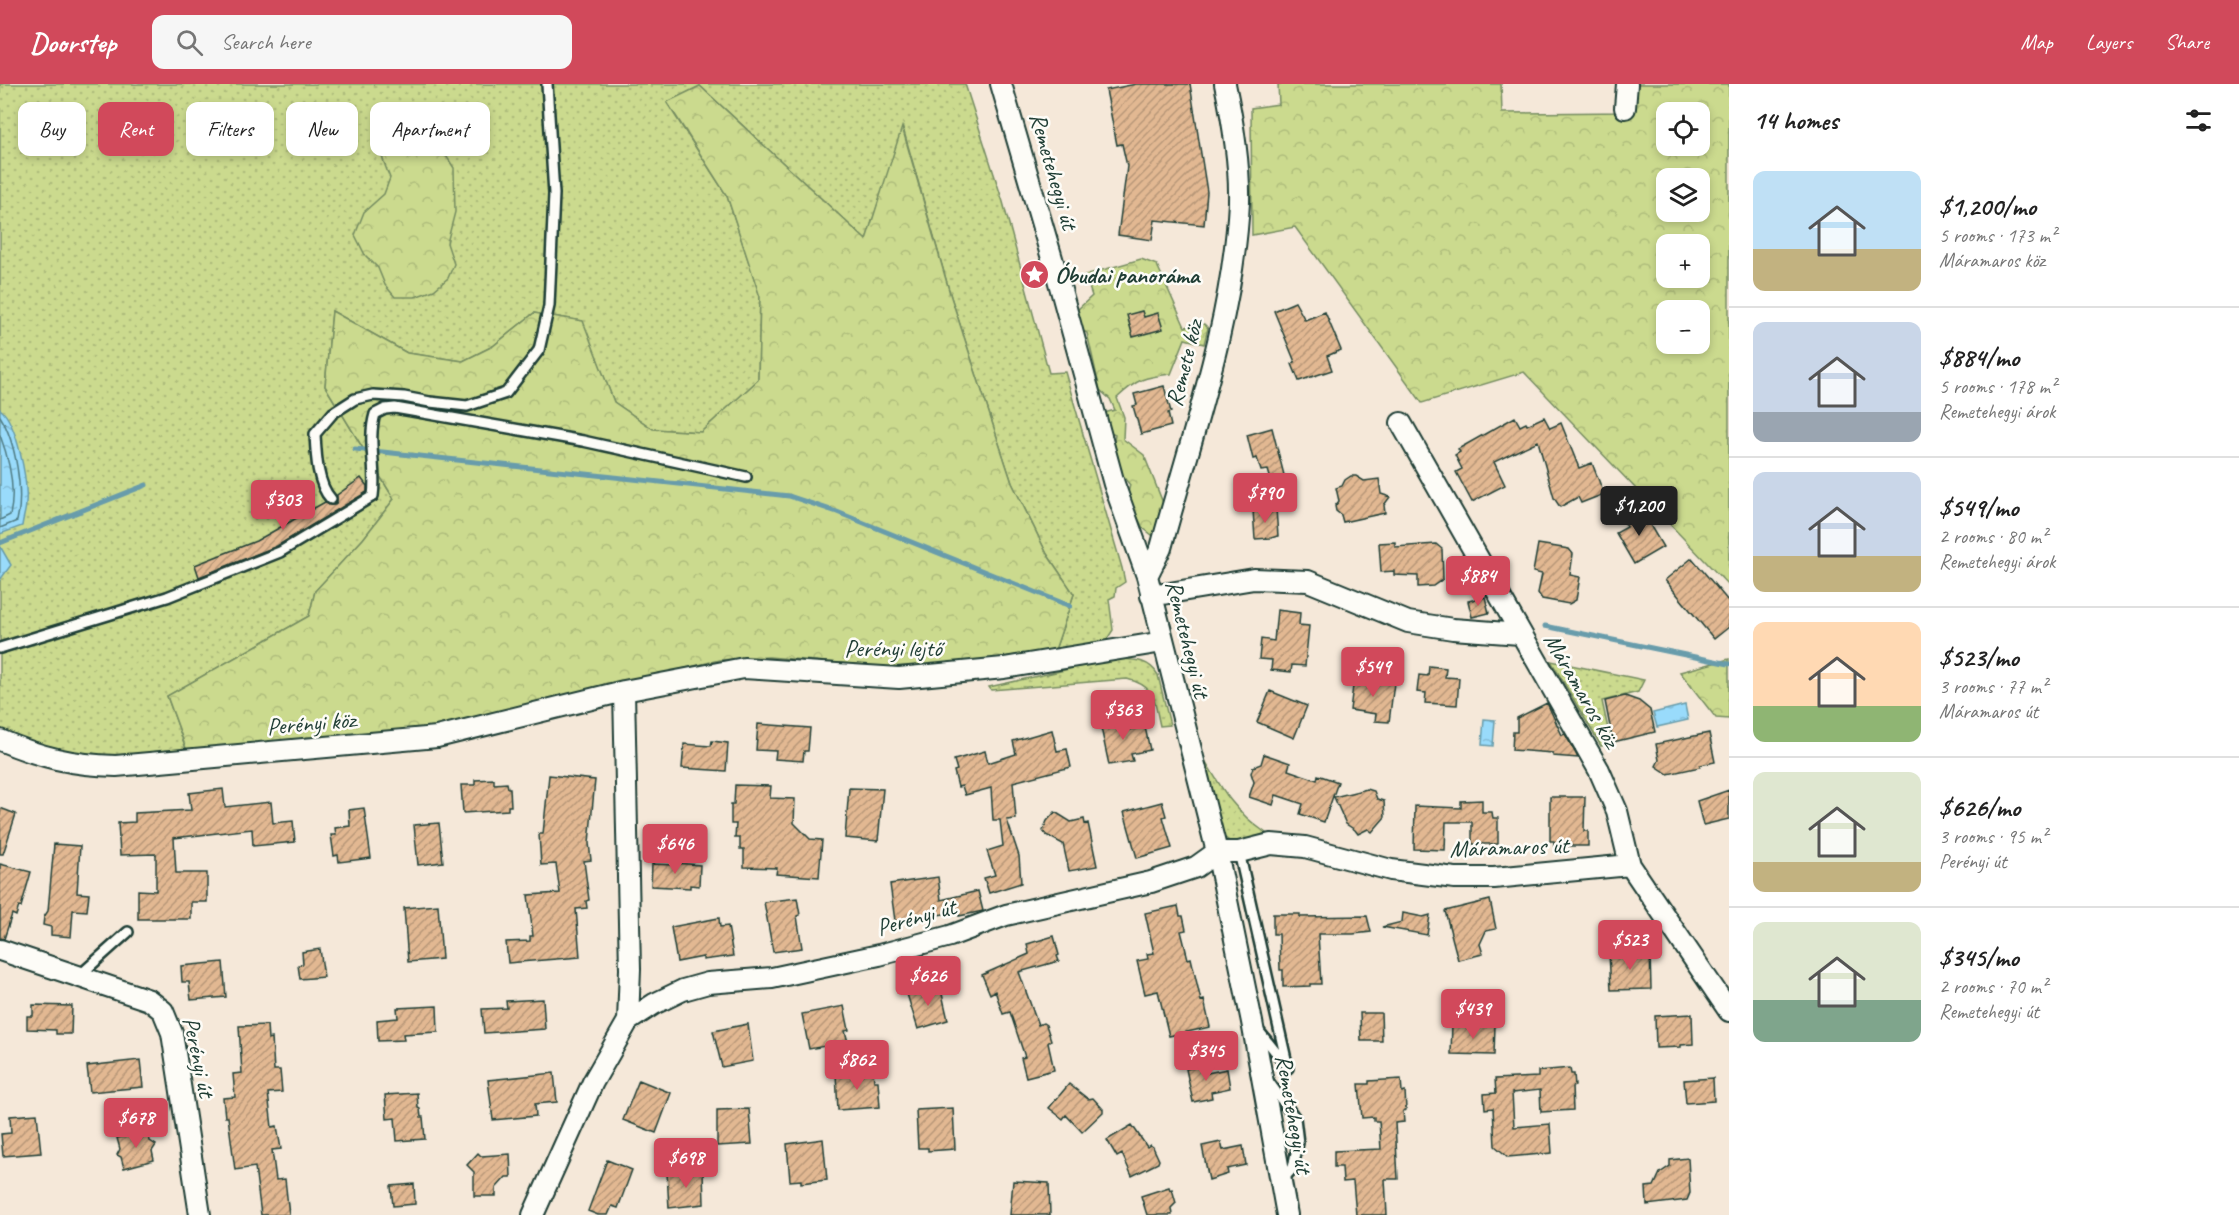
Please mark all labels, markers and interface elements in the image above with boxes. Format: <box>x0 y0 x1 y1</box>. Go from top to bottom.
search box <box>152 15 572 69</box>
text: Doorstep <box>30 25 116 60</box>
icon: search <box>173 26 206 59</box>
text: Search here <box>221 28 311 56</box>
text: Map <box>2020 29 2053 55</box>
text: Layers <box>2086 29 2132 55</box>
text: Share <box>2165 29 2209 55</box>
chip: Buy <box>18 102 86 156</box>
chip: Rent <box>98 102 174 156</box>
chip: Filters <box>186 102 274 156</box>
chip: New <box>286 102 358 156</box>
chip: Apartment <box>370 102 490 156</box>
map controls <box>1656 102 1710 354</box>
button: locate <box>1656 102 1710 156</box>
text: 14 homes <box>1753 104 1838 137</box>
icon: filters <box>2182 104 2215 137</box>
street label: Remetehegyi út <box>1023 109 1086 235</box>
button: layers <box>1656 168 1710 222</box>
text: $1,200/mo <box>1939 190 2036 223</box>
icon: home <box>1801 195 1873 267</box>
text: 5 rooms · 173 m² <box>1939 223 2056 248</box>
button: + <box>1656 234 1710 288</box>
text: Máramaros köz <box>1939 248 2045 273</box>
place icon: Óbudai panoráma <box>1018 259 1050 291</box>
place label: Óbudai panoráma <box>1055 260 1201 290</box>
button: − <box>1656 300 1710 354</box>
street label: Remete köz <box>1159 314 1210 409</box>
text: $884/mo <box>1939 341 2019 374</box>
icon: home <box>1801 346 1873 418</box>
text: 5 rooms · 178 m² <box>1939 374 2056 399</box>
text: Remetehegyi árok <box>1939 399 2055 424</box>
pin: $790 <box>1229 473 1301 524</box>
pin: $303 <box>247 480 319 531</box>
text: $790 <box>1247 480 1283 505</box>
pin: $1,200 <box>1590 486 1688 537</box>
text: $303 <box>265 487 301 512</box>
text: $549/mo <box>1939 491 2018 524</box>
text: $1,200 <box>1615 493 1663 518</box>
icon: home <box>1801 496 1873 568</box>
text: 2 rooms · 80 m² <box>1939 524 2047 549</box>
text: Remetehegyi árok <box>1939 549 2055 574</box>
pin: $884 <box>1442 556 1514 607</box>
text: $884 <box>1460 563 1496 588</box>
street label: Remetehegyi út <box>1159 577 1218 703</box>
street label: Máramaros köz <box>1537 628 1628 755</box>
street label: Perényi lejtő <box>844 633 945 663</box>
text: $523/mo <box>1939 641 2019 674</box>
icon: home <box>1801 646 1873 718</box>
pin: $549 <box>1337 647 1409 698</box>
text: $549 <box>1355 654 1391 679</box>
text: 3 rooms · 77 m² <box>1939 674 2047 699</box>
pin: $363 <box>1087 690 1159 741</box>
text: $363 <box>1105 697 1141 722</box>
text: Máramaros út <box>1939 699 2038 724</box>
street label: Perényi köz <box>265 704 359 742</box>
text: $626/mo <box>1939 791 2020 824</box>
icon: home <box>1801 796 1873 868</box>
pin: $646 <box>639 824 711 875</box>
text: 3 rooms · 95 m² <box>1939 824 2047 849</box>
street label: Máramaros út <box>1449 830 1571 864</box>
text: $646 <box>657 831 693 856</box>
text: Perényi út <box>1939 849 2007 874</box>
street label: Perényi út <box>873 891 961 943</box>
pin: $523 <box>1594 920 1666 971</box>
text: $523 <box>1612 927 1648 952</box>
text: $345/mo <box>1939 941 2019 974</box>
icon: home <box>1801 946 1873 1018</box>
pin: $626 <box>892 956 964 1007</box>
text: $626 <box>910 963 946 988</box>
text: 2 rooms · 70 m² <box>1939 974 2047 999</box>
pin: $439 <box>1437 989 1509 1040</box>
text: $439 <box>1455 996 1491 1021</box>
text: Remetehegyi út <box>1939 999 2039 1024</box>
street label: Perényi út <box>176 1014 223 1102</box>
pin: $345 <box>1170 1031 1242 1082</box>
text: $345 <box>1188 1038 1224 1063</box>
pin: $862 <box>821 1040 893 1091</box>
text: $862 <box>839 1047 875 1072</box>
street label: Remetehegyi út <box>1269 1052 1320 1178</box>
pin: $678 <box>100 1098 172 1149</box>
text: $678 <box>118 1105 154 1130</box>
pin: $698 <box>650 1138 722 1189</box>
text: $698 <box>668 1145 704 1170</box>

